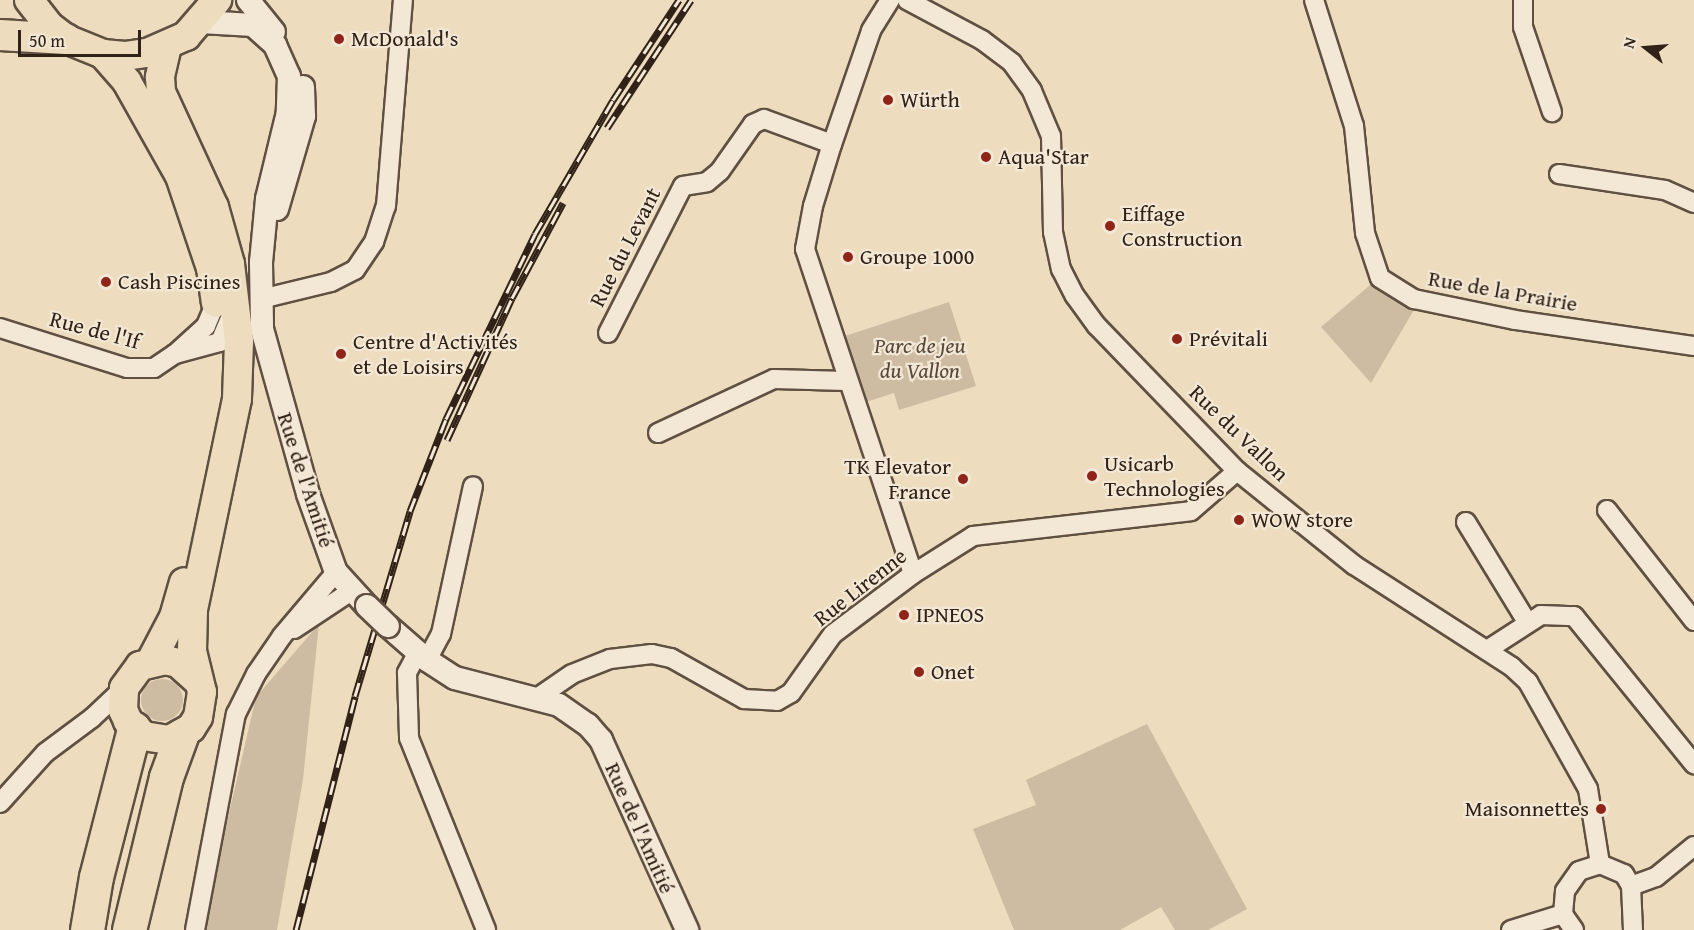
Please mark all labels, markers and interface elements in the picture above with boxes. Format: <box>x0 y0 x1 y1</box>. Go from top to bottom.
scale bar <box>21 18 144 56</box>
north arrow <box>1616 18 1676 78</box>
place label: McDonald's <box>351 26 458 52</box>
text: 50 m <box>29 27 65 54</box>
marker: McDonald's <box>332 32 346 46</box>
text: N <box>1616 34 1642 51</box>
place label: Würth <box>900 87 960 113</box>
marker: Würth <box>881 93 895 107</box>
place label: Aqua'Star <box>998 144 1089 170</box>
marker: Aqua'Star <box>979 150 993 164</box>
street label: Rue du Levant <box>584 183 666 311</box>
place label: Eiffage Construction <box>1122 200 1242 252</box>
marker: Eiffage Construction <box>1103 219 1117 233</box>
place label: Groupe 1000 <box>860 244 974 270</box>
marker: Groupe 1000 <box>841 250 855 264</box>
street label: Rue de la Prairie <box>1426 265 1580 317</box>
place label: Cash Piscines <box>118 269 240 295</box>
marker: Cash Piscines <box>99 275 113 289</box>
street label: Rue de l'If <box>47 305 143 355</box>
place label: Prévitali <box>1189 326 1268 352</box>
place label: Centre d'Activités et de Loisirs <box>353 328 518 380</box>
park label: Parc de jeu du Vallon <box>874 332 966 384</box>
marker: Prévitali <box>1170 332 1184 346</box>
marker: Centre d'Activités et de Loisirs <box>334 347 348 361</box>
street label: Rue du Vallon <box>1184 379 1294 487</box>
street label: Rue de l'Amitié <box>272 409 340 551</box>
place label: Usicarb Technologies <box>1104 450 1225 502</box>
place label: TK Elevator France <box>844 453 951 505</box>
marker: Usicarb Technologies <box>1085 469 1099 483</box>
marker: TK Elevator France <box>956 472 970 486</box>
place label: WOW store <box>1251 507 1353 533</box>
marker: WOW store <box>1232 513 1246 527</box>
street label: Rue Lirenne <box>808 543 912 631</box>
place label: IPNEOS <box>916 602 984 628</box>
marker: IPNEOS <box>897 608 911 622</box>
place label: Onet <box>931 659 975 685</box>
marker: Onet <box>912 665 926 679</box>
street label: Rue de l'Amitié <box>599 759 681 897</box>
place label: Maisonnettes <box>1465 796 1589 822</box>
marker: Maisonnettes <box>1594 802 1608 816</box>

